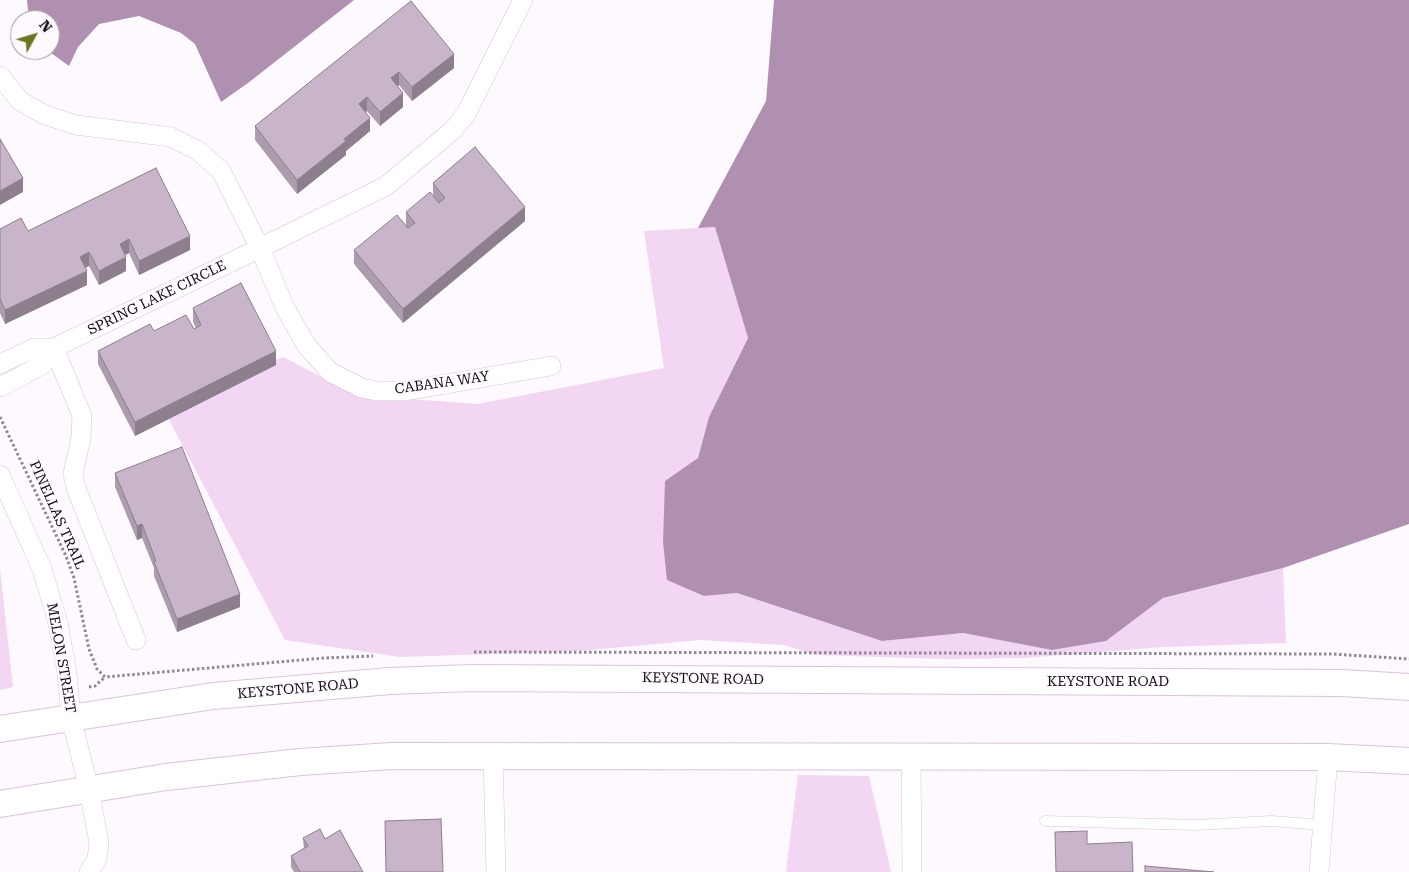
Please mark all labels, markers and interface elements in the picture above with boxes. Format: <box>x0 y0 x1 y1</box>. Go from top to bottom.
north arrow <box>10 10 60 60</box>
text: N <box>36 17 55 35</box>
street label: SPRING LAKE CIRCLE <box>85 257 229 339</box>
street label: CABANA WAY <box>394 368 490 398</box>
street label: PINELLAS TRAIL <box>26 458 88 572</box>
street label: MELON STREET <box>43 602 79 714</box>
street label: KEYSTONE ROAD <box>642 670 764 688</box>
street label: KEYSTONE ROAD <box>1047 674 1169 690</box>
street label: KEYSTONE ROAD <box>237 675 359 703</box>

